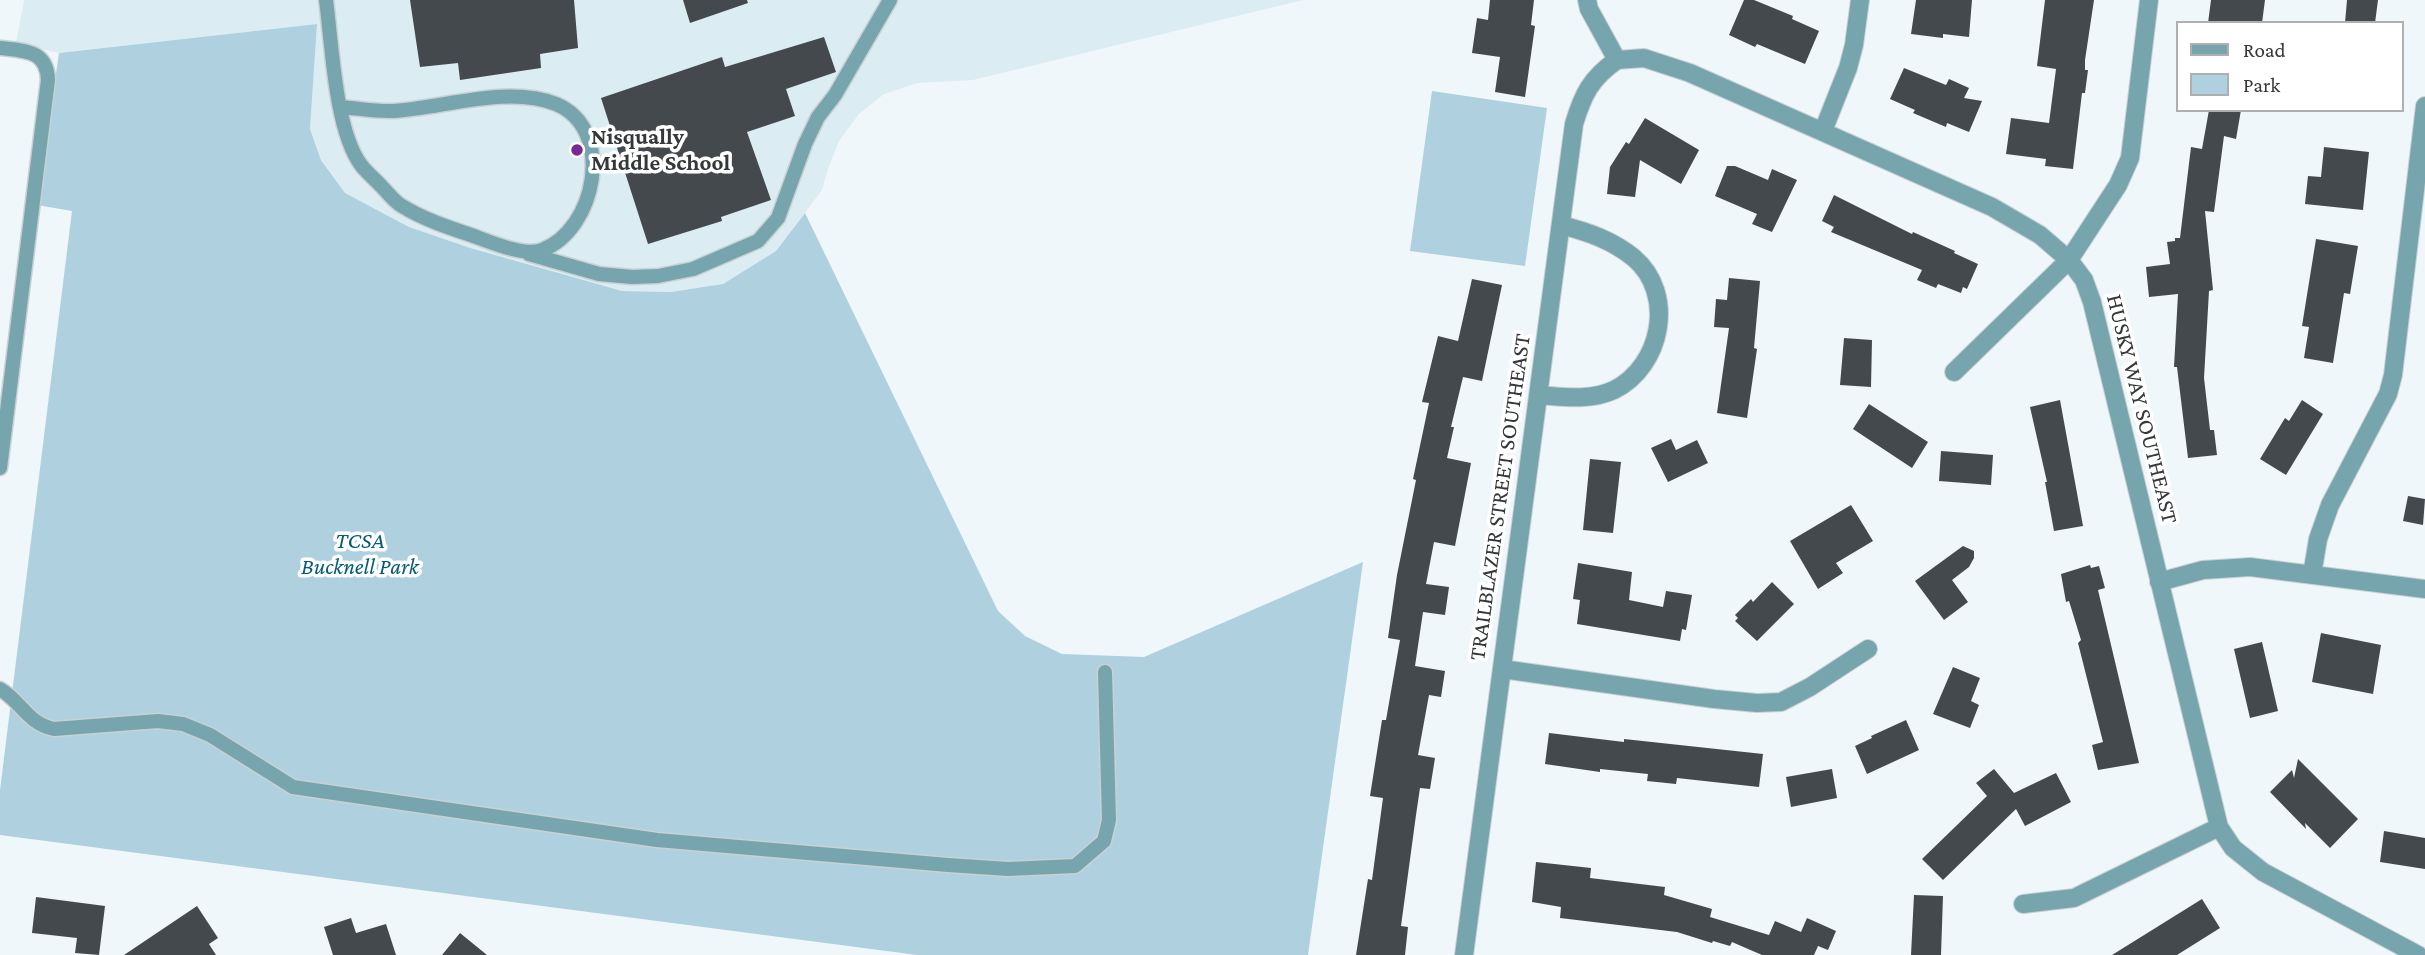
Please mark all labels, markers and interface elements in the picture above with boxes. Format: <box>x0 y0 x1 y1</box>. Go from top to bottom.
legend <box>2176 21 2404 112</box>
text: Road <box>2243 38 2286 62</box>
text: Park <box>2243 73 2280 97</box>
place label: Nisqually Middle School <box>591 123 730 177</box>
marker: Nisqually Middle School <box>569 142 585 158</box>
street label: HUSKY WAY SOUTHEAST <box>2100 291 2184 527</box>
street label: TRAILBLAZER STREET SOUTHEAST <box>1463 332 1537 662</box>
park label: TCSA Bucknell Park <box>301 527 419 581</box>

